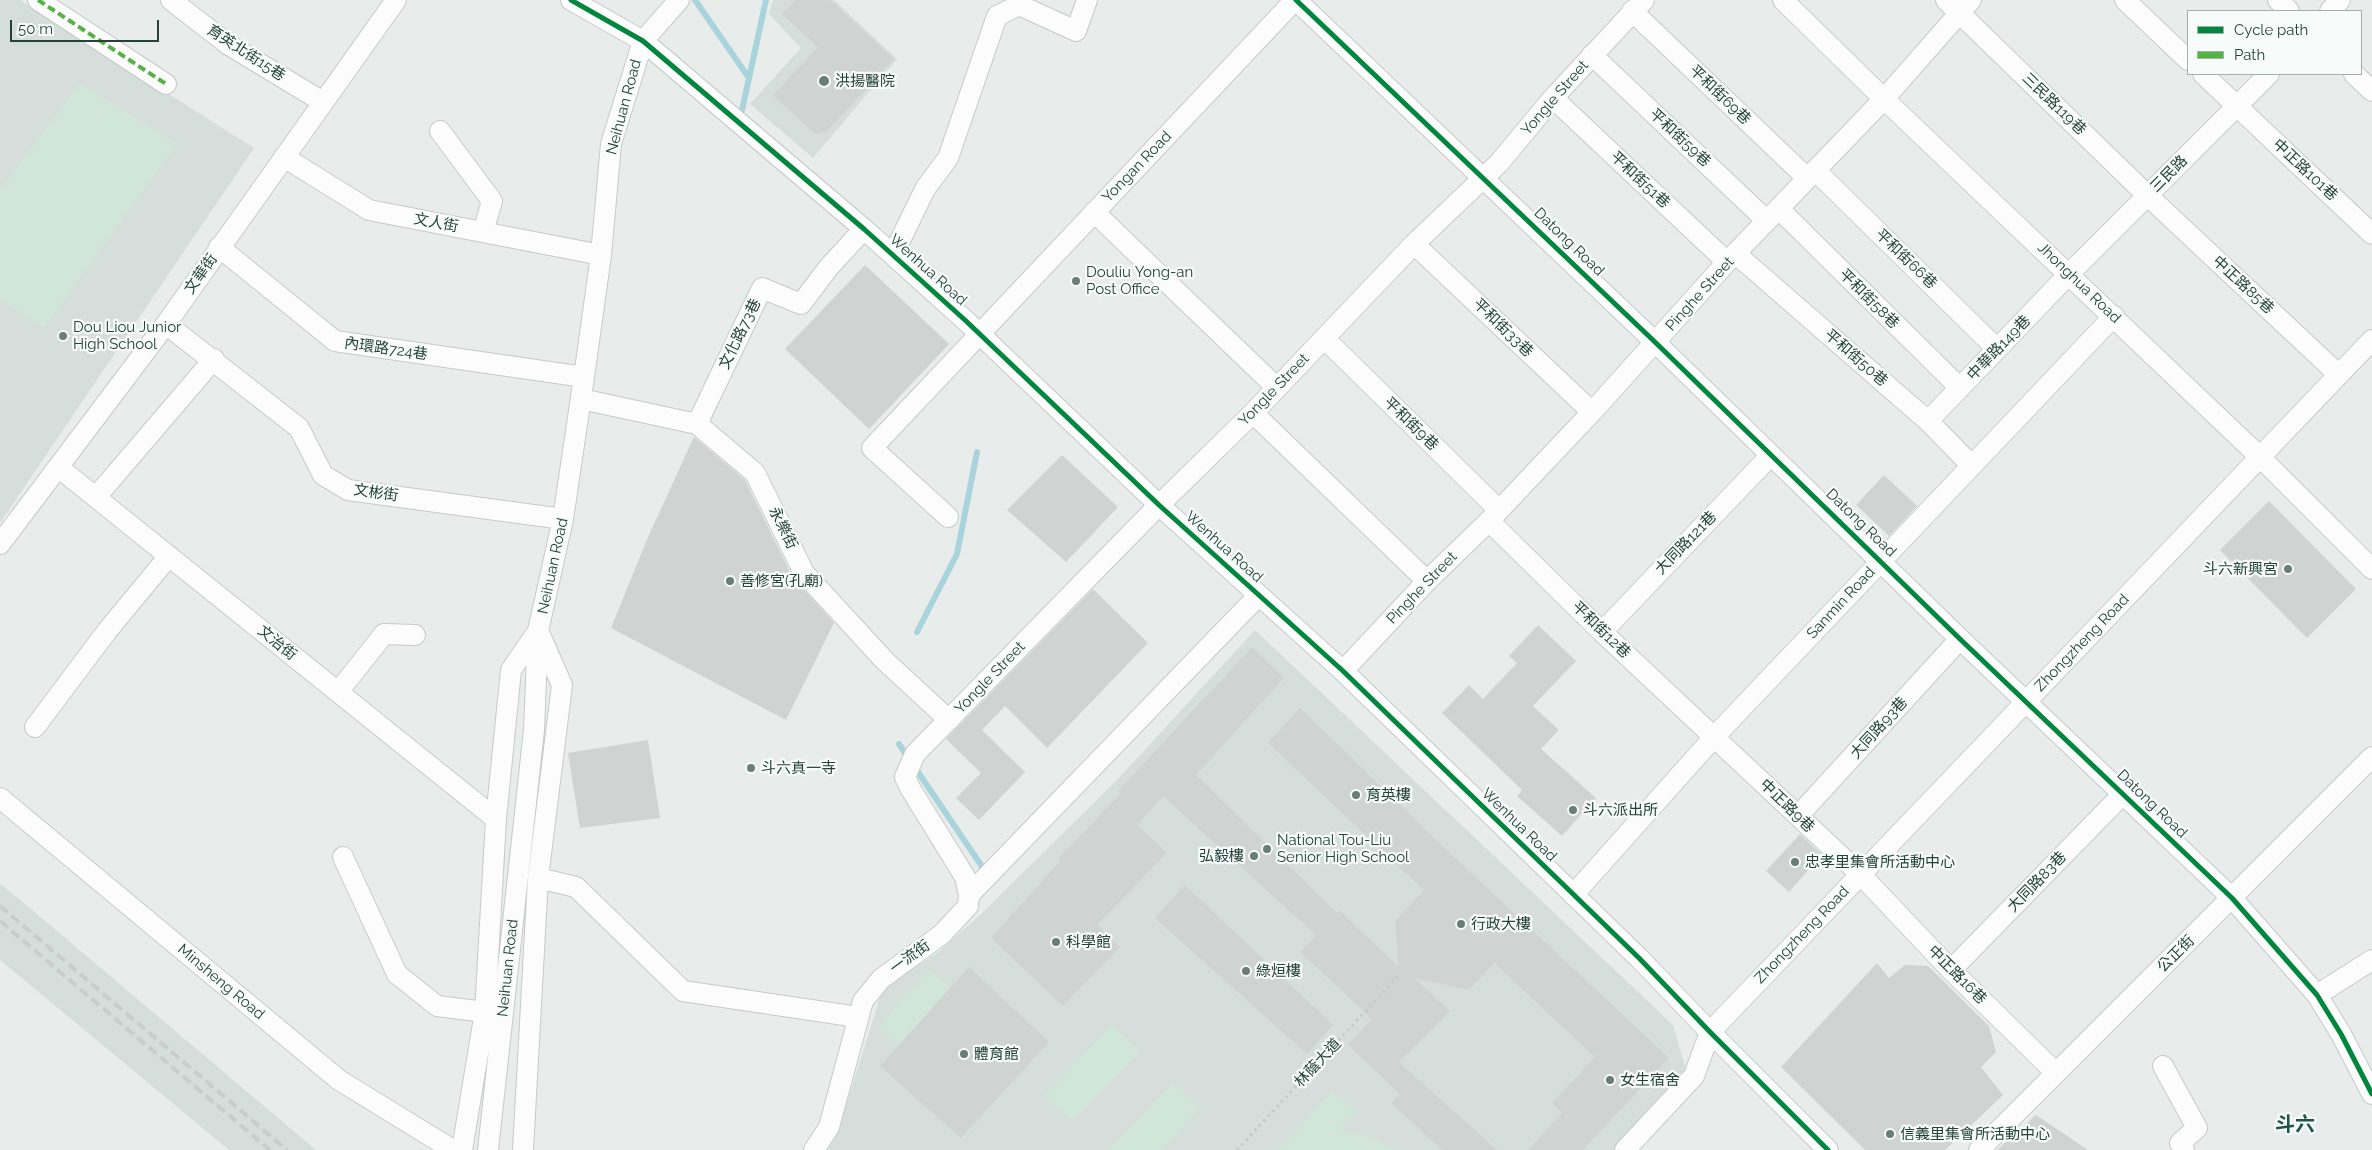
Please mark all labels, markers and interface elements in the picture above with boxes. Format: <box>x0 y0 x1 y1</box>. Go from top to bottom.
scale bar <box>12 10 161 42</box>
legend <box>2187 10 2362 75</box>
text: 50 m <box>18 20 53 38</box>
street label: 育英北街15巷 <box>204 21 288 85</box>
text: Cycle path <box>2234 21 2308 39</box>
text: Path <box>2234 46 2265 64</box>
street label: Neihuan Road <box>603 57 645 157</box>
street label: Yongle Street <box>1517 57 1593 139</box>
street label: 平和街69巷 <box>1686 61 1754 129</box>
street label: 三民路119巷 <box>2018 69 2090 139</box>
place label: 洪揚醫院 <box>835 72 895 90</box>
marker: 洪揚醫院 <box>817 74 831 88</box>
street label: 平和街59巷 <box>1646 105 1714 171</box>
street label: Yongan Road <box>1099 128 1175 206</box>
street label: 中正路101巷 <box>2269 135 2341 205</box>
street label: 平和街51巷 <box>1607 148 1673 212</box>
street label: 三民路 <box>2147 152 2191 196</box>
street label: Datong Road <box>1530 204 1608 280</box>
street label: 文人街 <box>412 210 460 236</box>
street label: 平和街66巷 <box>1872 225 1940 293</box>
street label: Wenhua Road <box>886 231 970 309</box>
street label: Jhonghua Road <box>2034 239 2124 327</box>
street label: 文華街 <box>181 250 221 298</box>
street label: 中正路85巷 <box>2209 252 2277 318</box>
street label: Pinghe Street <box>1662 253 1738 335</box>
place label: Douliu Yong-an Post Office <box>1086 263 1193 298</box>
street label: 平和街58巷 <box>1835 265 1903 333</box>
marker: Douliu Yong-an Post Office <box>1070 275 1082 287</box>
street label: 平和街33巷 <box>1469 295 1537 361</box>
street label: 文化路73巷 <box>715 296 765 372</box>
street label: 中華路149巷 <box>1964 312 2034 384</box>
place label: Dou Liou Junior High School <box>73 318 181 353</box>
street label: 平和街50巷 <box>1821 326 1891 390</box>
marker: Dou Liou Junior High School <box>57 330 69 342</box>
street label: 內環路724巷 <box>343 334 429 364</box>
street label: Yongle Street <box>1235 350 1313 430</box>
street label: 平和街9巷 <box>1380 394 1442 454</box>
street label: 文彬街 <box>352 481 400 505</box>
street label: Datong Road <box>1822 485 1900 561</box>
street label: 永樂街 <box>765 504 801 552</box>
street label: Wenhua Road <box>1182 508 1266 586</box>
street label: 大同路121巷 <box>1652 508 1720 578</box>
street label: Neihuan Road <box>534 516 572 616</box>
street label: Pinghe Street <box>1383 548 1461 628</box>
place label: 斗六新興宮 <box>2203 560 2278 578</box>
street label: Sanmin Road <box>1803 563 1879 643</box>
marker: 斗六新興宮 <box>2282 563 2294 575</box>
place label: 善修宮(孔廟) <box>740 572 823 590</box>
marker: 善修宮(孔廟) <box>724 575 736 587</box>
street label: Zhongzheng Road <box>2031 591 2133 695</box>
street label: 平和街12巷 <box>1568 598 1634 662</box>
street label: 文治街 <box>254 622 300 664</box>
street label: Yongle Street <box>951 638 1029 718</box>
street label: 大同路93巷 <box>1847 693 1911 763</box>
place label: 斗六真一寺 <box>761 759 836 777</box>
marker: 斗六真一寺 <box>745 762 757 774</box>
street label: Datong Road <box>2113 766 2191 842</box>
street label: 中正路9巷 <box>1756 776 1818 836</box>
street label: Wenhua Road <box>1478 785 1560 865</box>
place label: 育英樓 <box>1366 786 1411 804</box>
marker: 育英樓 <box>1350 789 1362 801</box>
place label: 斗六派出所 <box>1583 801 1658 819</box>
marker: 斗六派出所 <box>1567 804 1579 816</box>
place label: National Tou-Liu Senior High School <box>1277 831 1409 866</box>
marker: National Tou-Liu Senior High School <box>1261 843 1273 855</box>
place label: 弘毅樓 <box>1199 847 1244 865</box>
street label: 大同路83巷 <box>2004 848 2070 916</box>
marker: 弘毅樓 <box>1248 850 1260 862</box>
place label: 忠孝里集會所活動中心 <box>1805 853 1955 871</box>
marker: 忠孝里集會所活動中心 <box>1789 856 1801 868</box>
street label: Zhongzheng Road <box>1751 883 1853 987</box>
place label: 行政大樓 <box>1471 915 1531 933</box>
street label: Neihuan Road <box>494 918 522 1018</box>
marker: 行政大樓 <box>1455 918 1467 930</box>
street label: 公正街 <box>2154 932 2198 976</box>
place label: 科學館 <box>1066 933 1111 951</box>
street label: 一流街 <box>887 936 933 978</box>
marker: 科學館 <box>1050 936 1062 948</box>
street label: Minsheng Road <box>174 940 268 1024</box>
street label: 中正路16巷 <box>1924 942 1990 1008</box>
place label: 綠烜樓 <box>1256 962 1301 980</box>
marker: 綠烜樓 <box>1240 965 1252 977</box>
street label: 林蔭大道 <box>1291 1035 1345 1091</box>
place label: 體育館 <box>974 1045 1019 1063</box>
marker: 體育館 <box>958 1048 970 1060</box>
place label: 女生宿舍 <box>1620 1071 1680 1089</box>
marker: 女生宿舍 <box>1604 1074 1616 1086</box>
district label: 斗六 <box>2275 1113 2315 1137</box>
place label: 信義里集會所活動中心 <box>1900 1125 2050 1143</box>
marker: 信義里集會所活動中心 <box>1884 1128 1896 1140</box>

